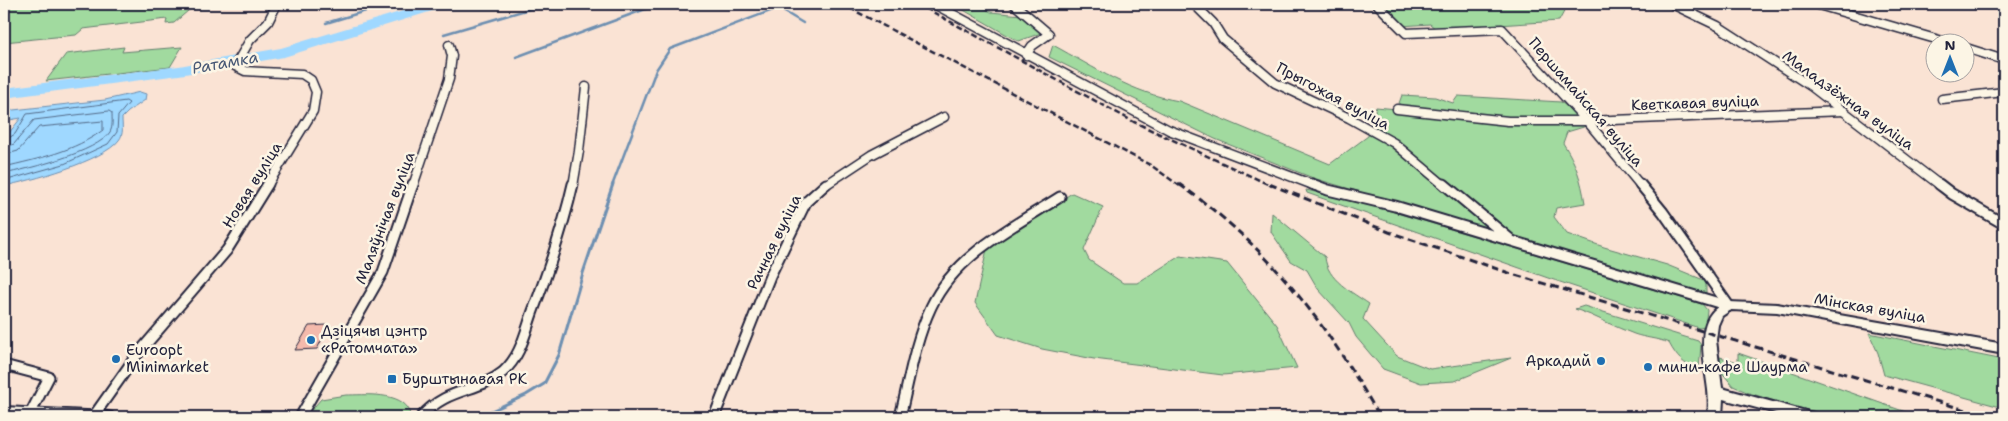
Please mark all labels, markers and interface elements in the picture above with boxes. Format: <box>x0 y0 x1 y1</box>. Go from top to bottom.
north arrow <box>1926 32 1976 82</box>
street label: Першамайская вуліца <box>1524 33 1648 171</box>
text: N <box>1944 36 1956 54</box>
water label: Ратамка <box>190 46 260 79</box>
street label: Маладзёжная вуліца <box>1778 46 1918 155</box>
street label: Прыгожая вуліца <box>1273 58 1394 135</box>
street label: Кветкавая вуліца <box>1631 91 1760 115</box>
street label: Новая вуліца <box>218 138 287 232</box>
street label: Маляўнічая вуліца <box>351 148 420 287</box>
street label: Рачная вуліца <box>742 190 806 293</box>
street label: Мінская вуліца <box>1813 288 1928 328</box>
place label: Дзіцячы цэнтр «Ратомчата» <box>321 321 427 358</box>
marker: Дзіцячы цэнтр «Ратомчата» <box>305 334 317 346</box>
place label: Euroopt Minimarket <box>126 340 209 377</box>
place label: Аркадий <box>1525 351 1591 371</box>
marker: Euroopt Minimarket <box>110 353 122 365</box>
marker: Аркадий <box>1595 355 1607 367</box>
place label: мини-кафе Шаурма <box>1658 357 1808 377</box>
marker: мини-кафе Шаурма <box>1642 361 1654 373</box>
place label: Бурштынавая РК <box>402 369 527 389</box>
marker: Бурштынавая РК <box>386 373 398 385</box>

